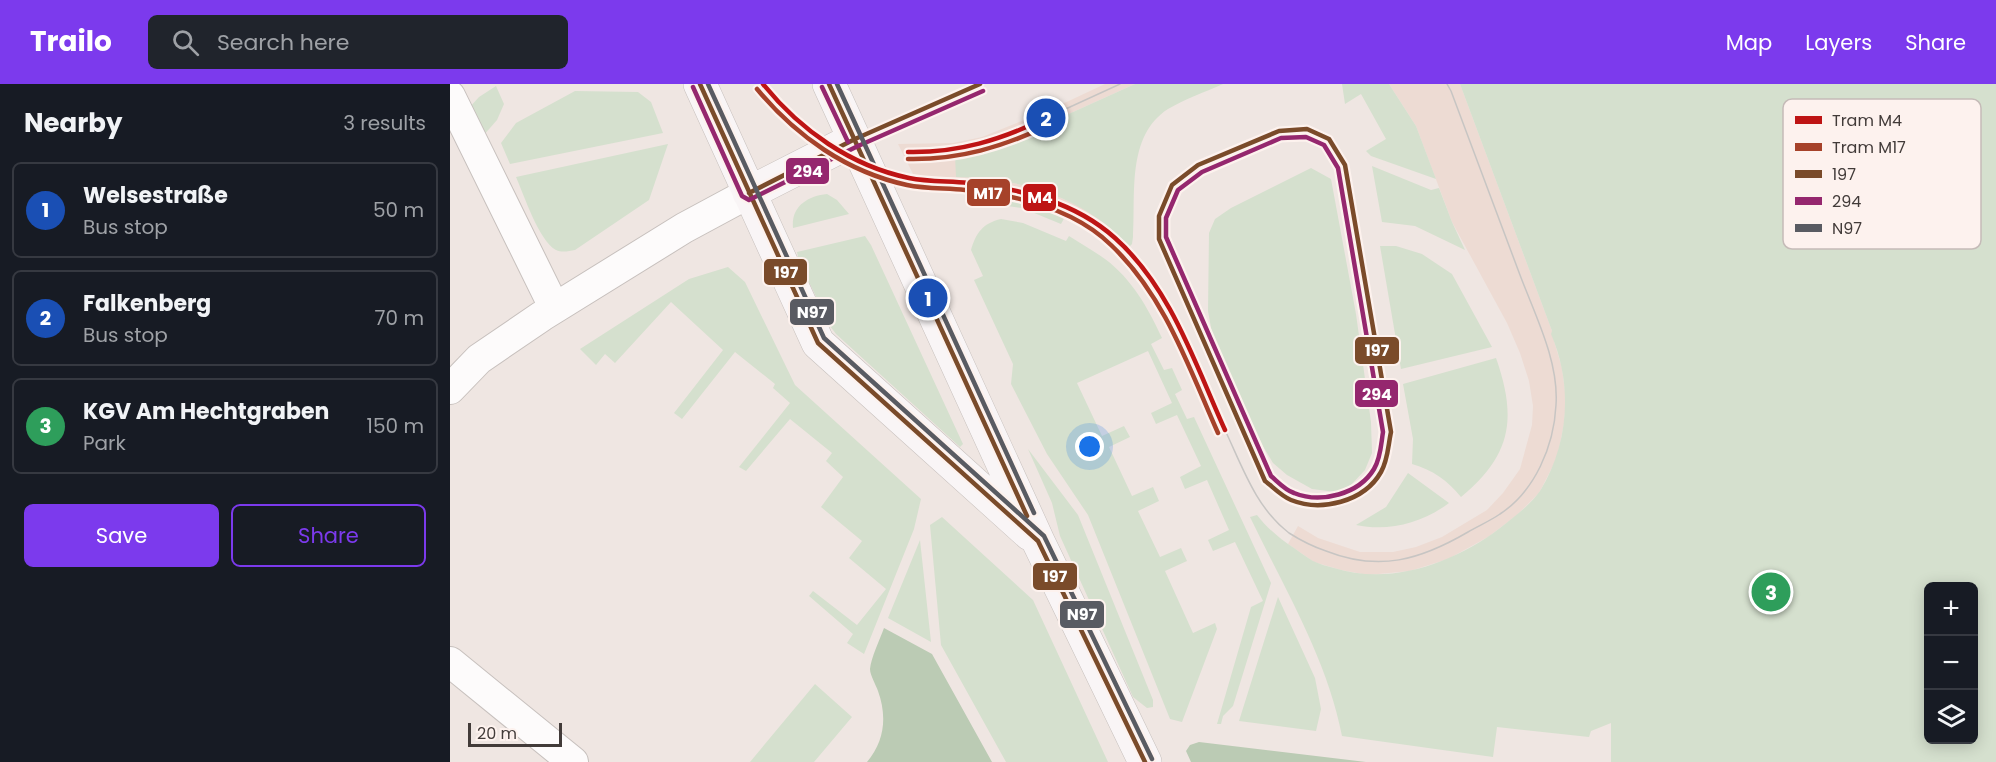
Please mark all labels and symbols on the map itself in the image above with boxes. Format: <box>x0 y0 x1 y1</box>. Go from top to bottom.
pin: 2 <box>1026 96 1066 141</box>
legend <box>1783 99 1981 249</box>
text: Tram M4 <box>1832 109 1902 132</box>
text: Tram M17 <box>1832 136 1906 159</box>
line badge: 294 <box>785 157 830 185</box>
text: 294 <box>793 160 823 183</box>
text: 197 <box>1832 163 1856 186</box>
line badge: M17 <box>966 178 1011 207</box>
text: M17 <box>973 182 1003 205</box>
line badge: M4 <box>1022 183 1057 212</box>
text: M4 <box>1027 186 1053 209</box>
text: 294 <box>1832 190 1861 213</box>
text: N97 <box>1832 217 1862 240</box>
line badge: 197 <box>763 258 808 286</box>
text: 197 <box>774 261 799 284</box>
pin: 1 <box>908 276 948 320</box>
line badge: N97 <box>789 298 835 326</box>
text: N97 <box>797 301 828 324</box>
line badge: 197 <box>1354 336 1400 365</box>
text: 197 <box>1365 339 1390 362</box>
line badge: 294 <box>1354 379 1399 408</box>
text: 294 <box>1362 383 1392 406</box>
your location <box>1075 432 1104 461</box>
line badge: 197 <box>1032 562 1078 591</box>
text: 197 <box>1043 565 1068 588</box>
pin: 3 <box>1752 570 1790 614</box>
line badge: N97 <box>1059 600 1105 629</box>
text: N97 <box>1067 603 1098 626</box>
scale bar <box>468 720 562 748</box>

